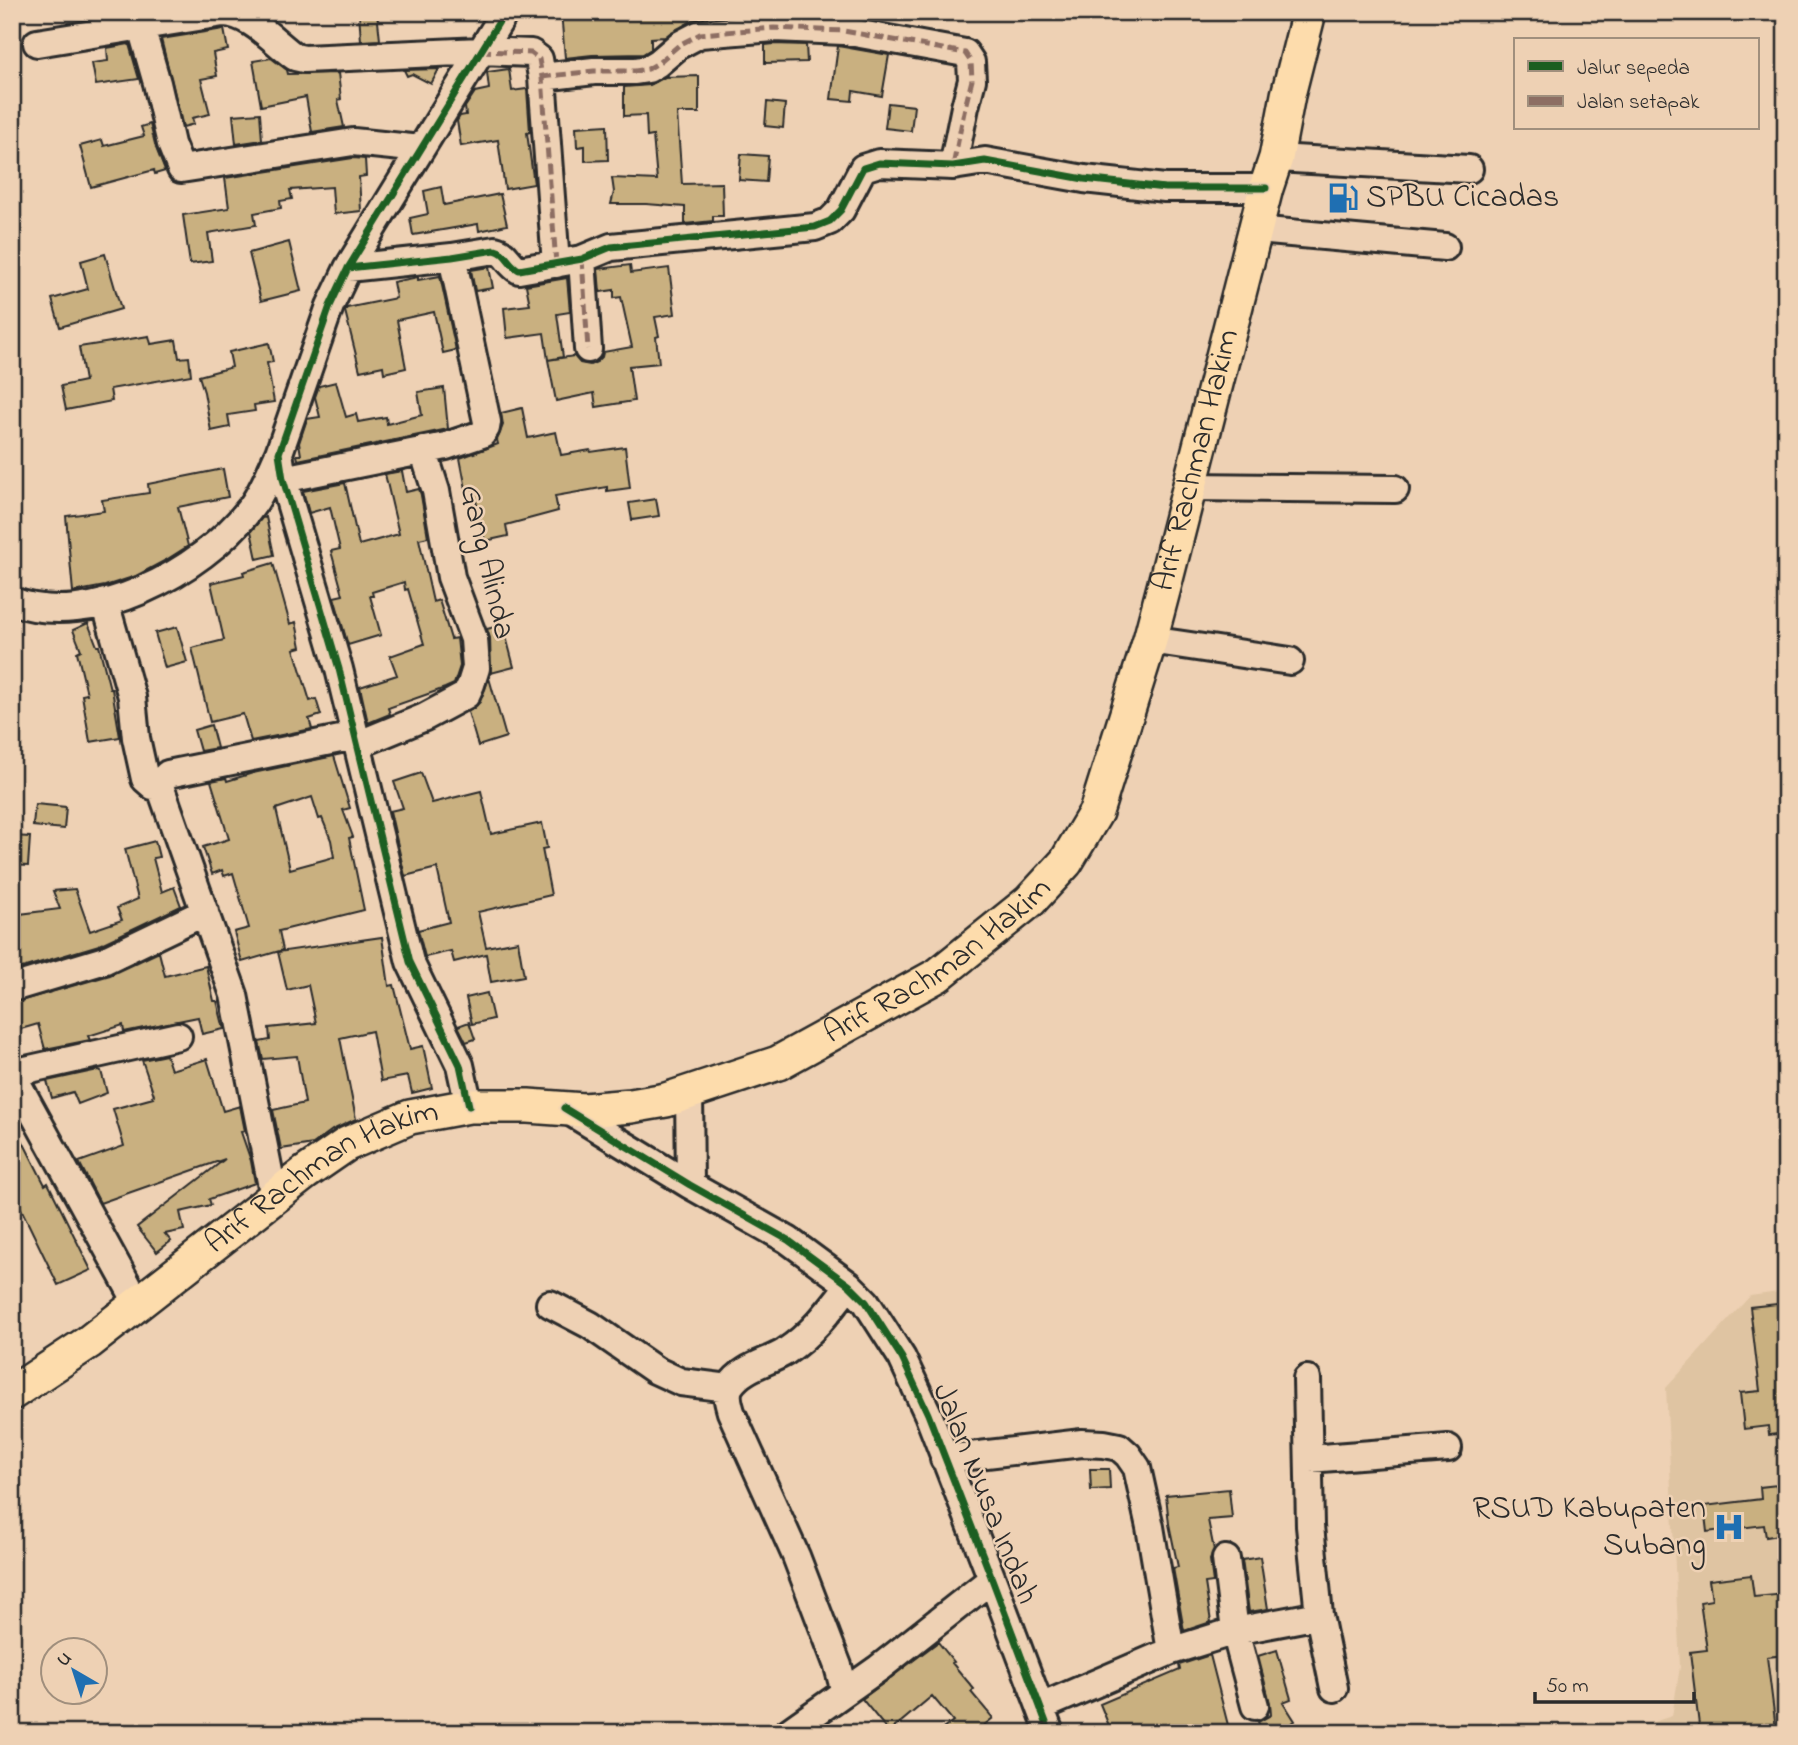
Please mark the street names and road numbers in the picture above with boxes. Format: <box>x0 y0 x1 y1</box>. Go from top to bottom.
street label: Arif Rachman Hakim <box>1140 324 1253 596</box>
street label: Gang Alinda <box>445 480 527 644</box>
street label: Arif Rachman Hakim <box>815 867 1063 1057</box>
street label: Arif Rachman Hakim <box>195 1089 442 1266</box>
street label: Jalan Nusa Indah <box>918 1376 1050 1612</box>

